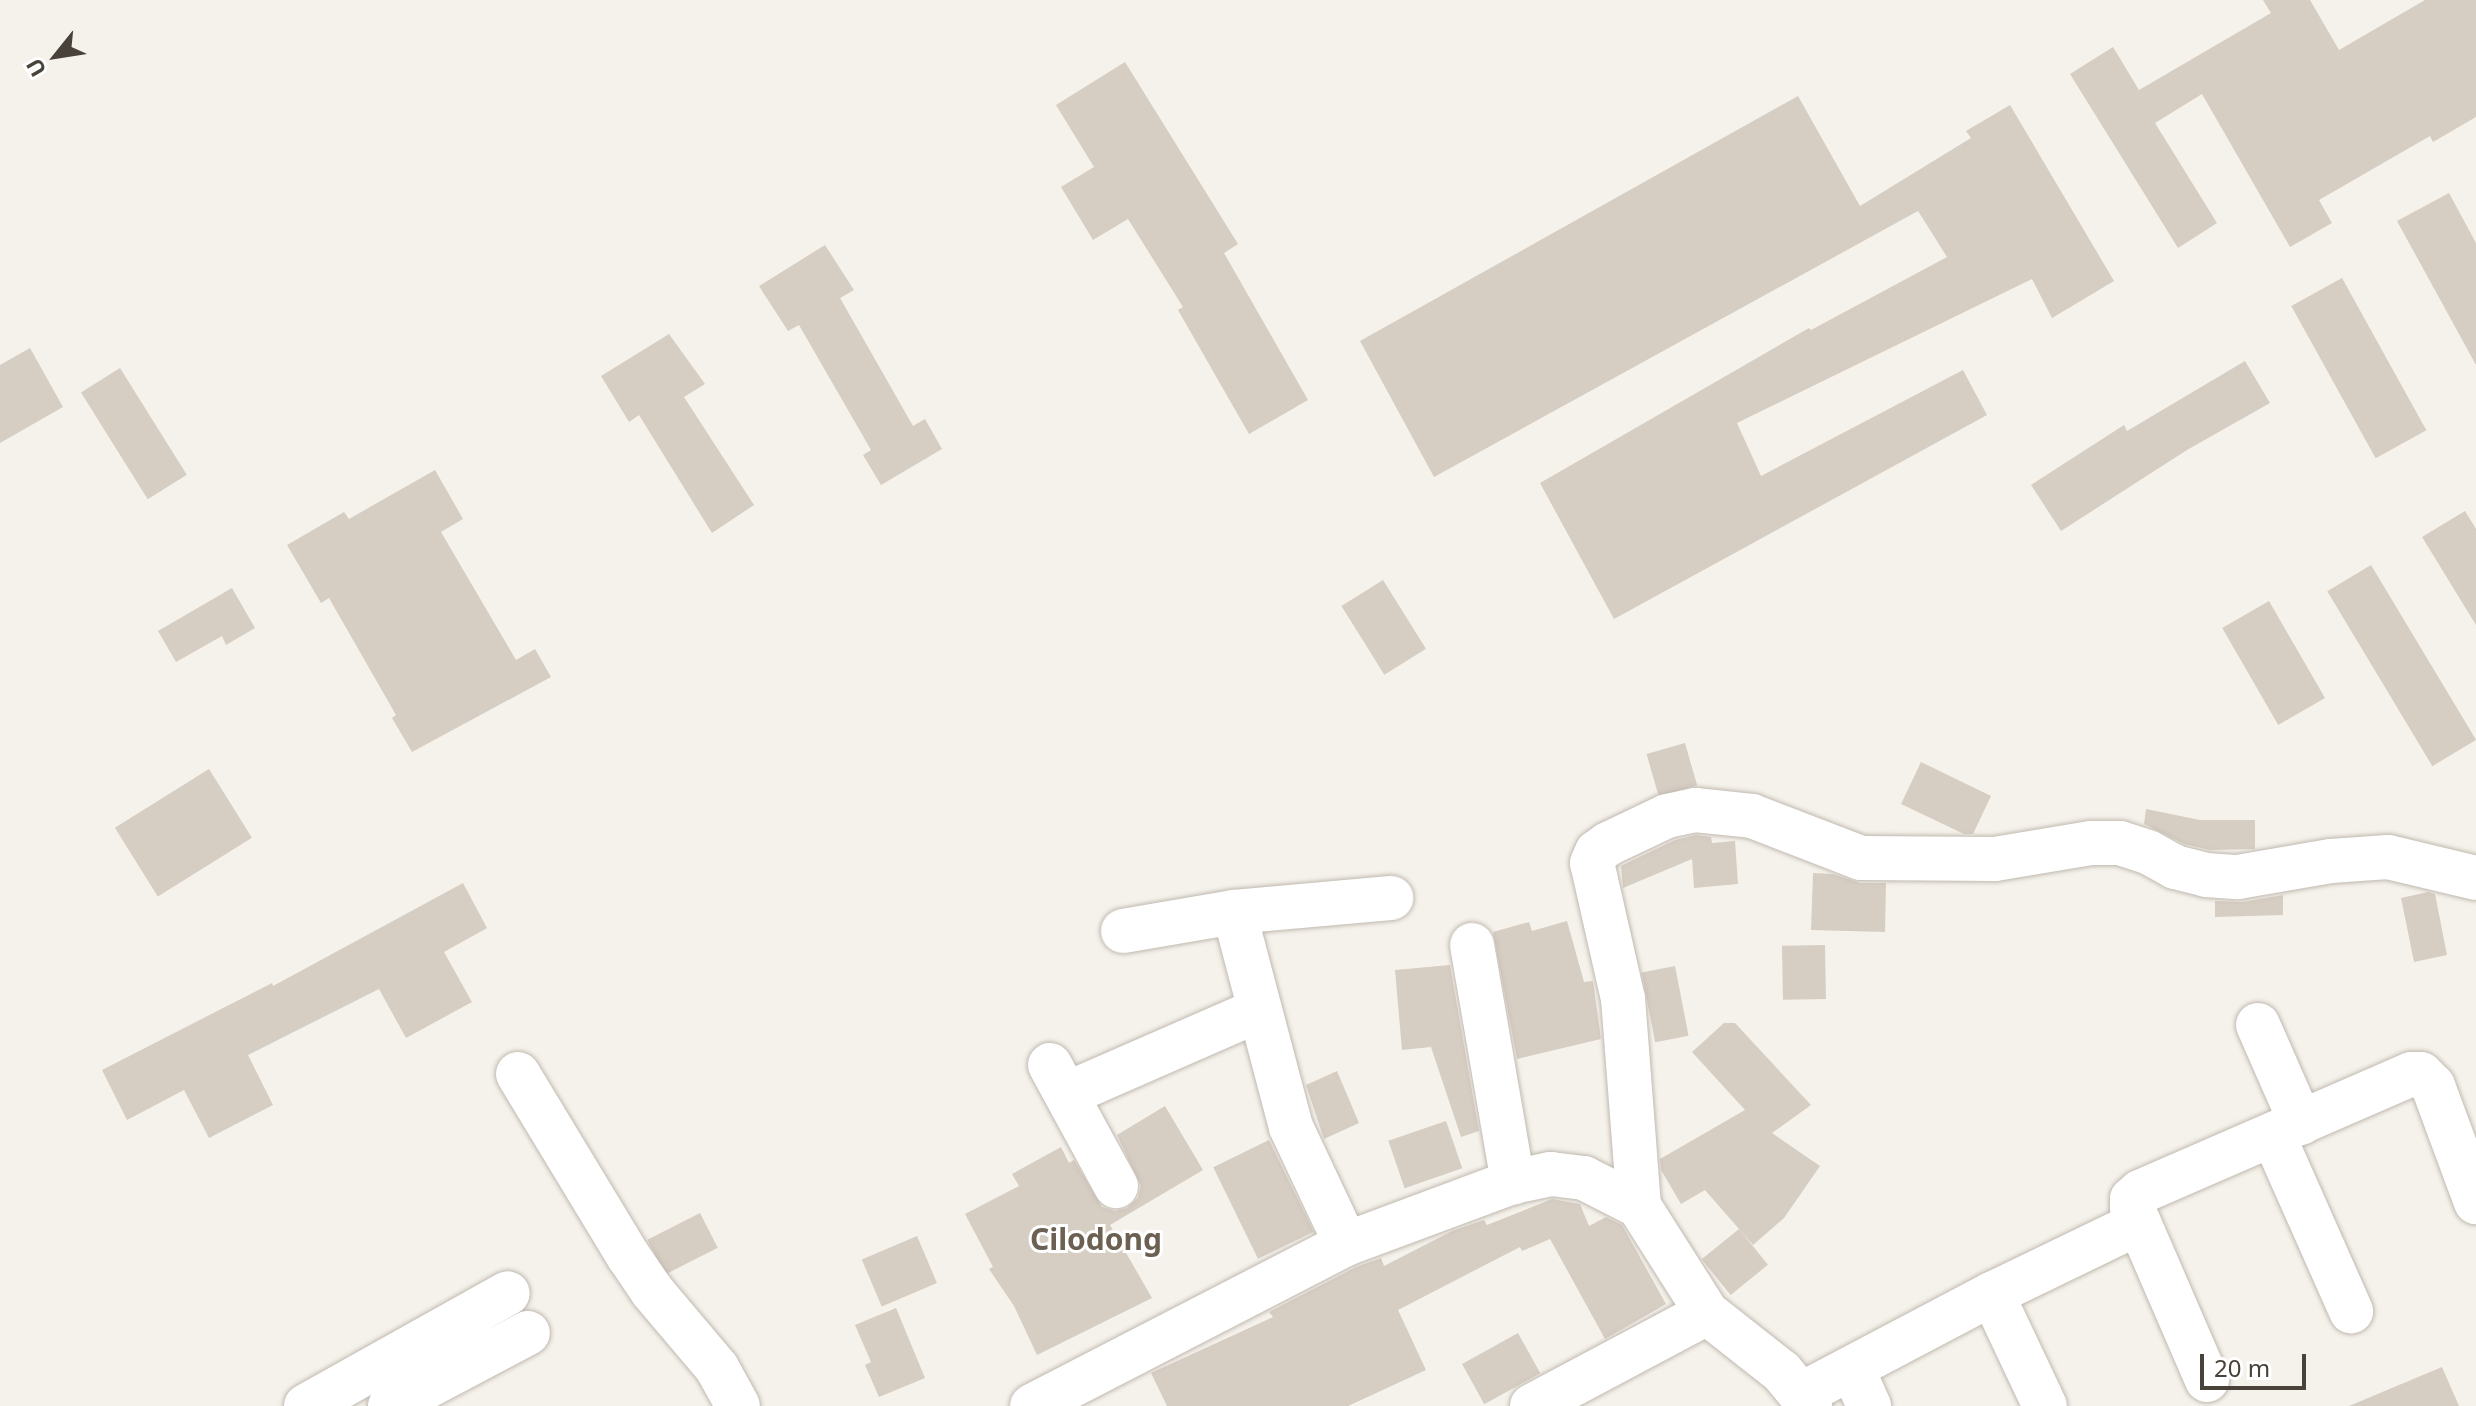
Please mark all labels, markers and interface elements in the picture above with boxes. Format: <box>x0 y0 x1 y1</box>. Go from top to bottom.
north arrow <box>16 16 96 96</box>
text: U <box>18 53 52 83</box>
district label: Cilodong <box>1030 1221 1162 1257</box>
scale bar <box>2204 1338 2310 1388</box>
text: 20 m <box>2214 1351 2270 1384</box>

